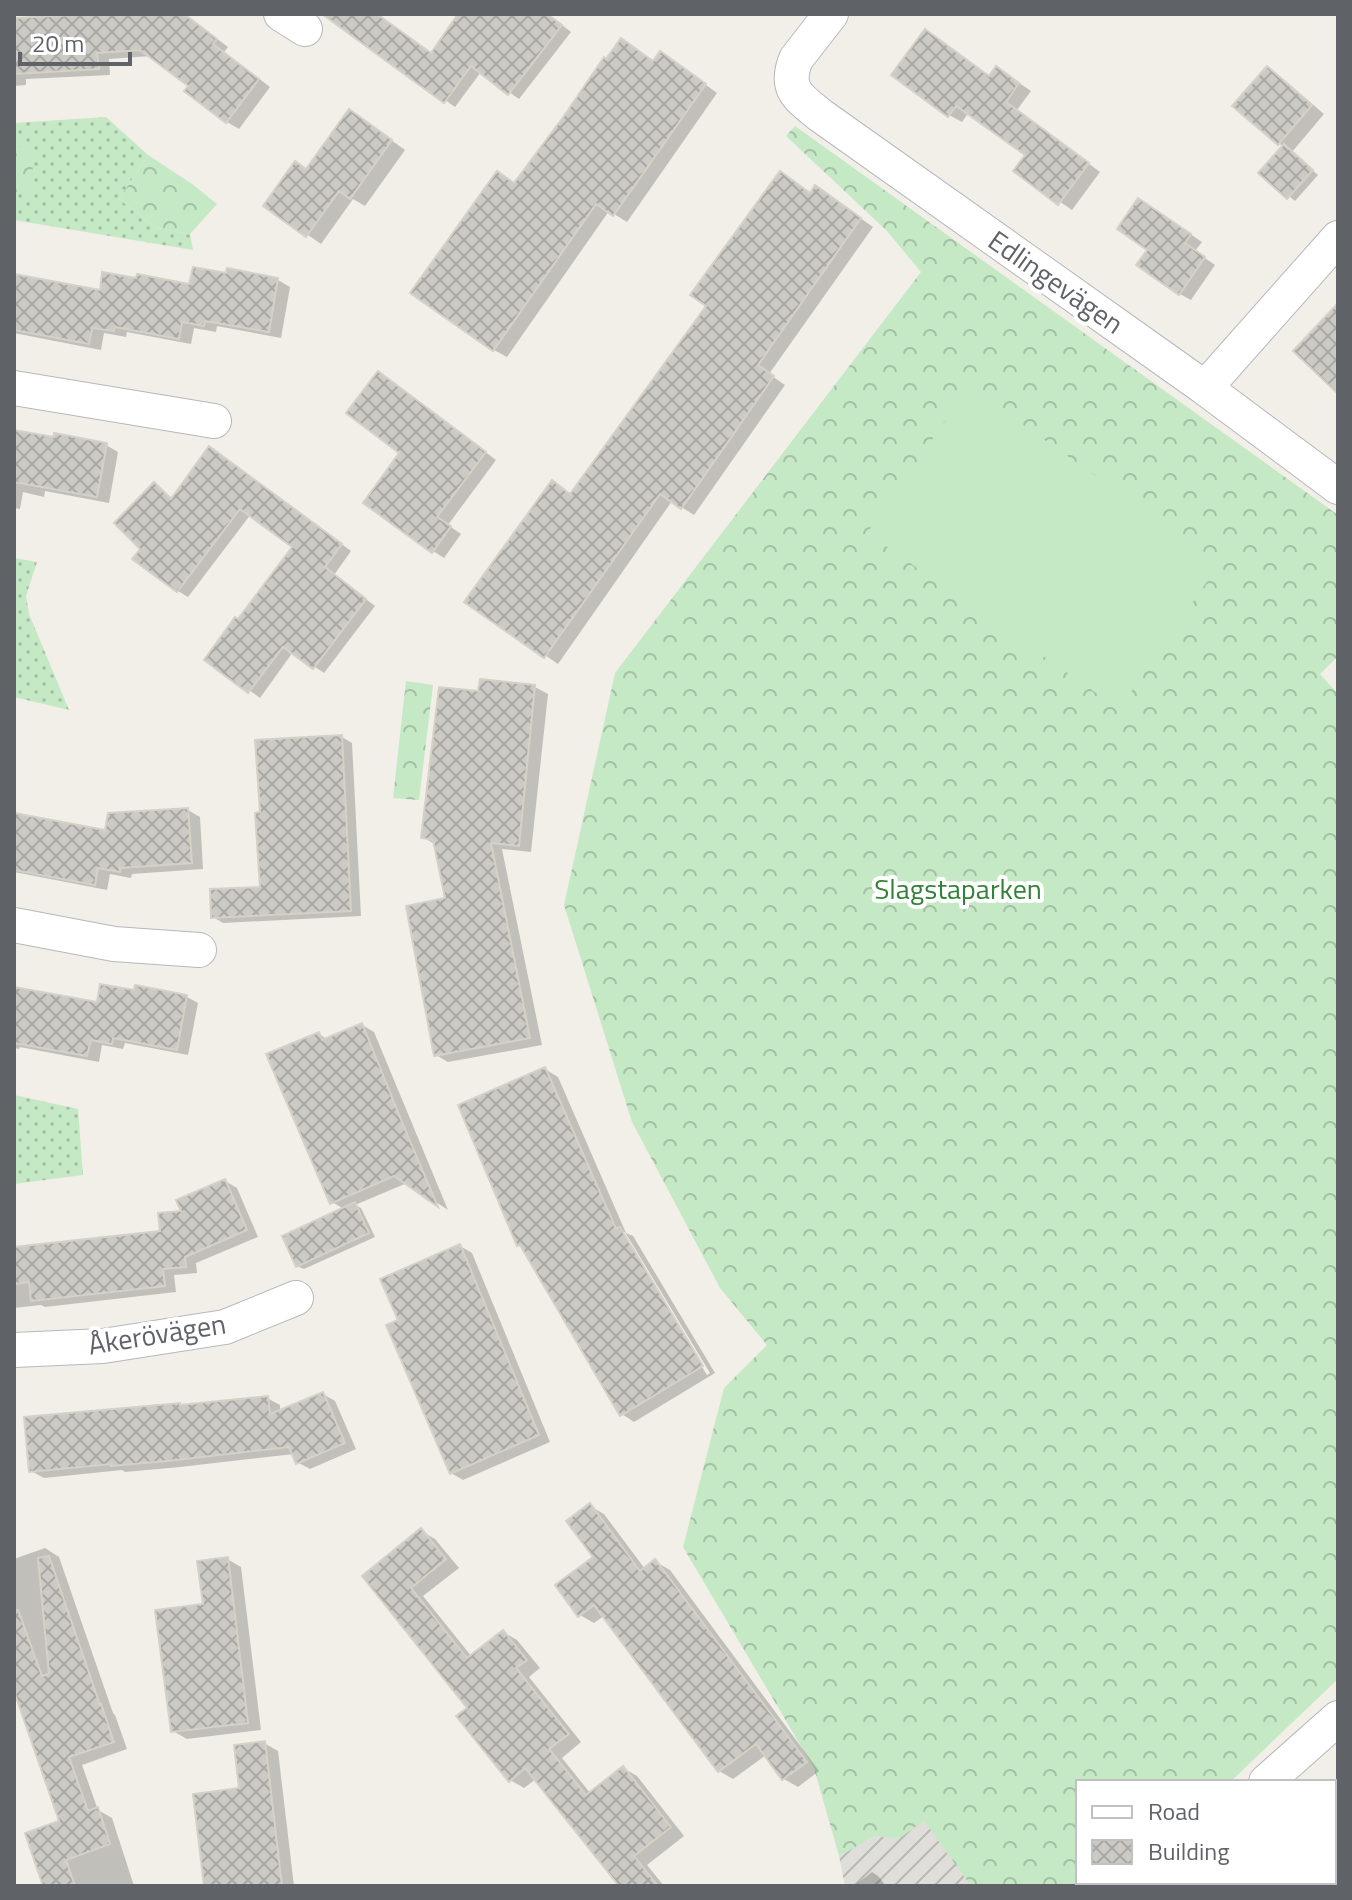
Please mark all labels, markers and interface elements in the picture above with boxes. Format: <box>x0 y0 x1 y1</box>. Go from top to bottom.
scale bar <box>20 16 130 66</box>
text: 20 m <box>32 25 84 61</box>
street label: Edlingevägen <box>980 219 1133 344</box>
park label: Slagstaparken <box>874 867 1042 910</box>
street label: Åkerövägen <box>85 1301 229 1366</box>
legend <box>1076 1780 1336 1884</box>
text: Road <box>1148 1793 1200 1829</box>
text: Building <box>1148 1833 1230 1869</box>

